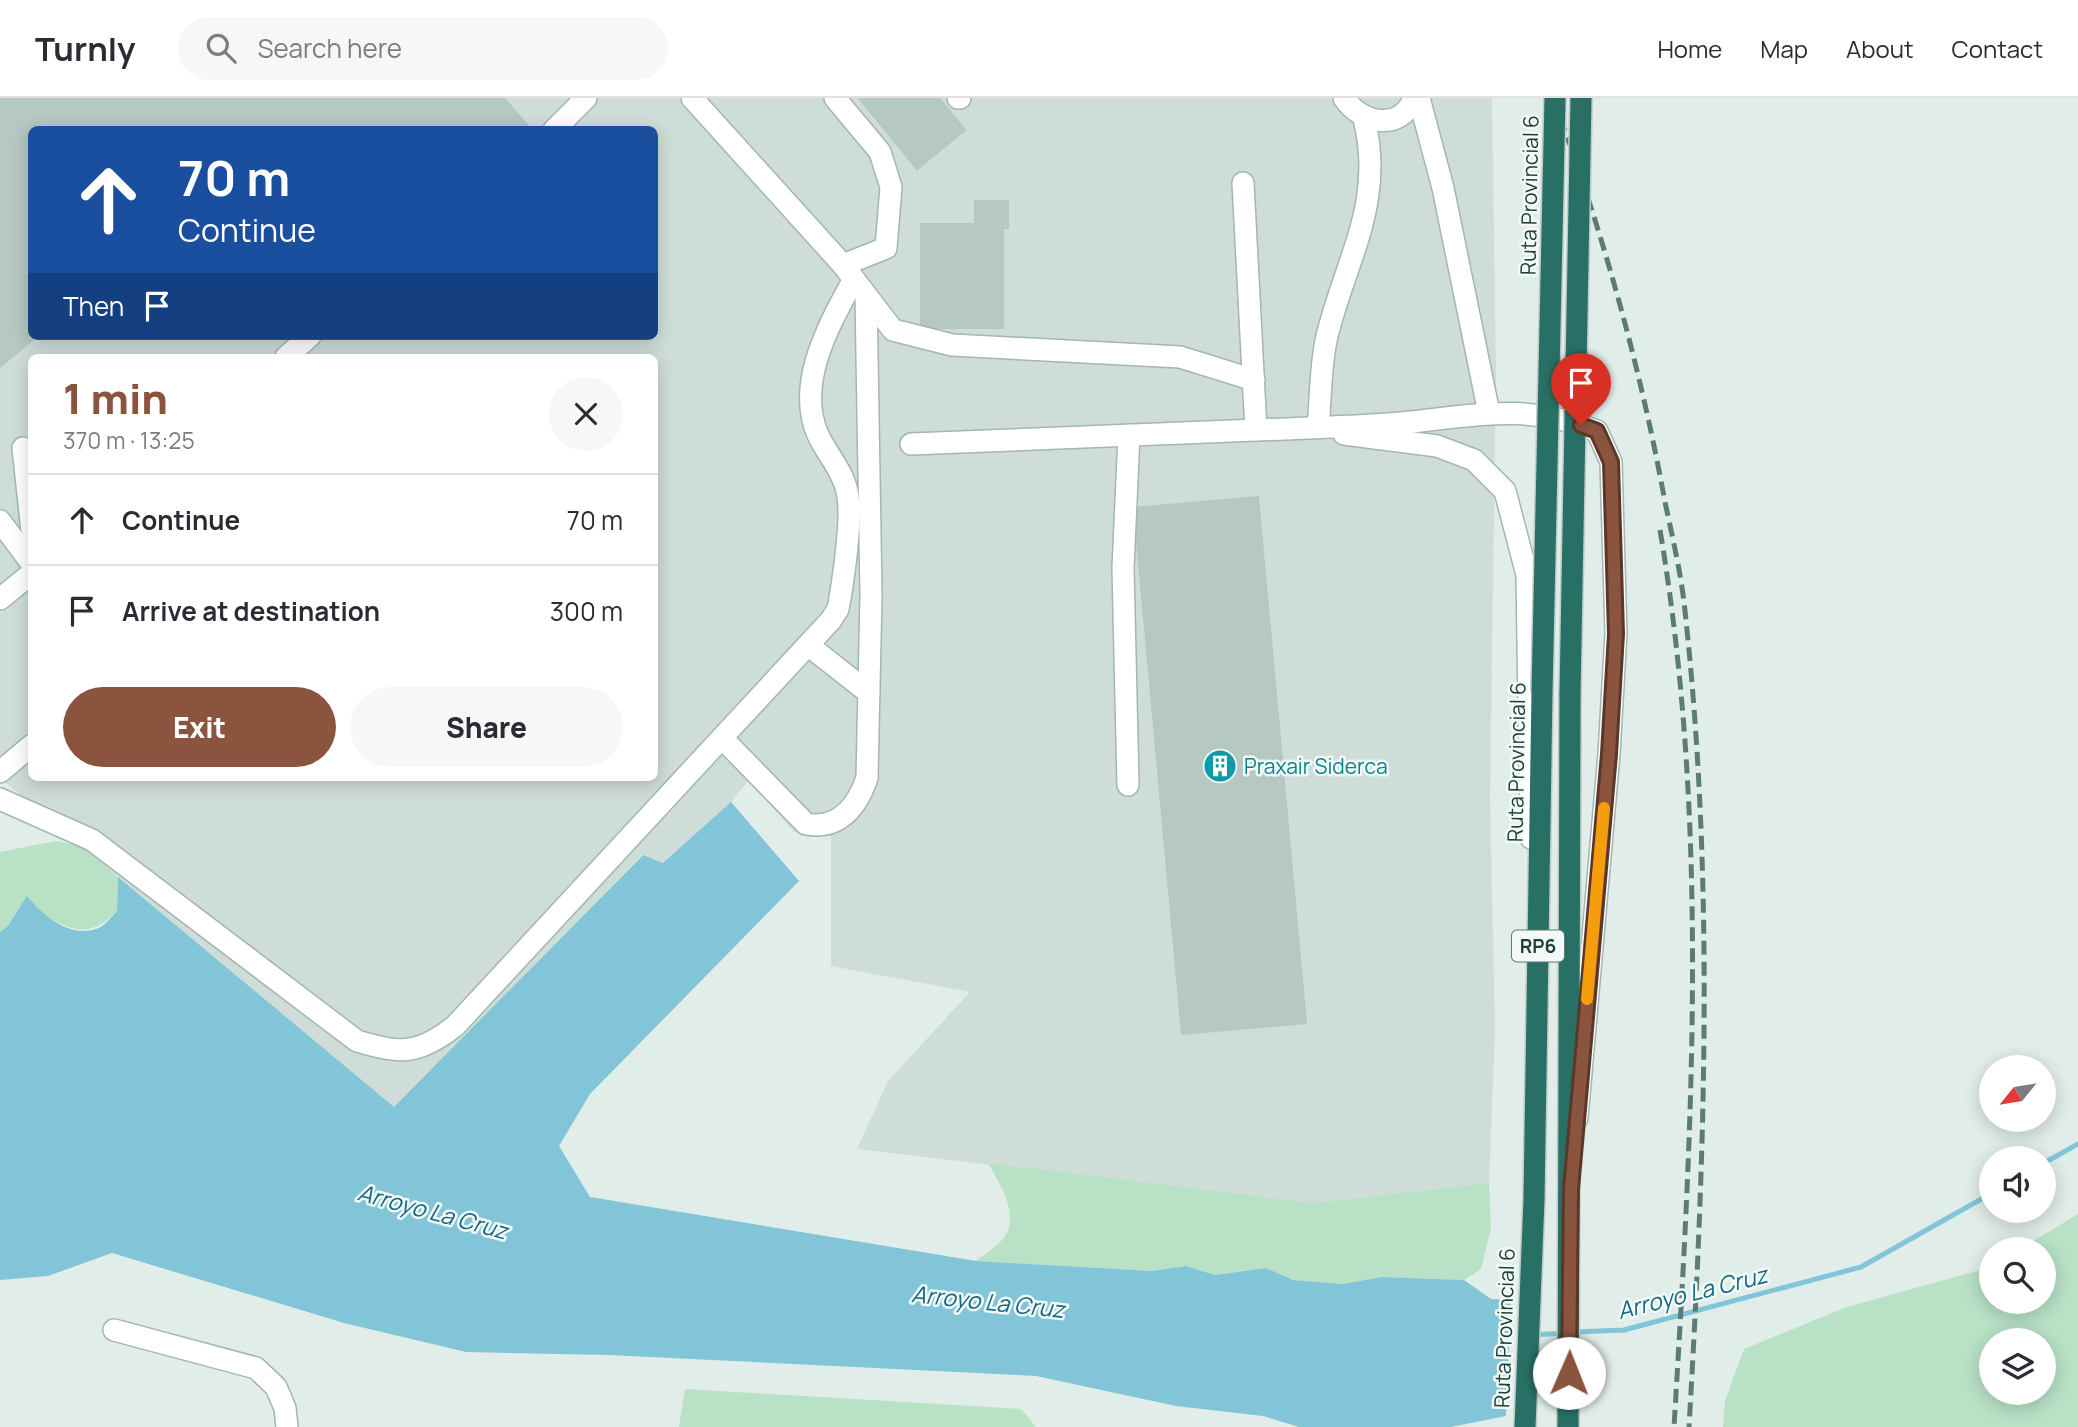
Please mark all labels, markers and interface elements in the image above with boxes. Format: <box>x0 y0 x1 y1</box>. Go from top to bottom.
search box <box>178 17 668 80</box>
text: Turnly <box>35 26 136 71</box>
icon: search <box>202 29 240 67</box>
text: Search here <box>258 30 402 66</box>
text: Home <box>1657 32 1722 65</box>
text: Map <box>1760 32 1808 65</box>
text: About <box>1846 32 1914 65</box>
text: Contact <box>1952 32 2043 65</box>
street label: Ruta Provincial 6 <box>1514 115 1544 275</box>
text: 70 m <box>178 144 290 211</box>
icon: ahead <box>63 154 154 245</box>
text: Continue <box>178 208 316 252</box>
icon: arrive <box>138 287 176 325</box>
text: Then <box>63 288 124 324</box>
pin <box>1551 353 1611 425</box>
icon: arrive <box>1562 364 1600 402</box>
text: 1 min <box>63 369 168 427</box>
button: close <box>549 377 623 451</box>
text: 370 m · 13:25 <box>63 424 195 456</box>
icon: ahead <box>63 501 101 539</box>
text: Continue <box>122 502 240 538</box>
text: 70 m <box>567 502 623 538</box>
icon: arrive <box>63 592 101 630</box>
text: Arrive at destination <box>122 593 380 629</box>
text: 300 m <box>550 593 623 629</box>
street label: Ruta Provincial 6 <box>1501 682 1531 842</box>
button: Exit <box>63 687 336 767</box>
button: Share <box>350 687 623 767</box>
building icon: Praxair Siderca <box>1201 747 1239 785</box>
place label: Praxair Siderca <box>1244 752 1388 780</box>
road number: RP6 <box>1512 930 1564 961</box>
north arrow <box>1979 1055 2056 1132</box>
map controls <box>1979 1055 2056 1405</box>
button: sound <box>1979 1146 2056 1223</box>
water label: Arroyo La Cruz <box>355 1176 514 1247</box>
button: search <box>1979 1237 2056 1314</box>
street label: Ruta Provincial 6 <box>1487 1248 1521 1408</box>
water label: Arroyo La Cruz <box>1614 1257 1773 1326</box>
water label: Arroyo La Cruz <box>910 1277 1069 1325</box>
button: layers <box>1979 1328 2056 1405</box>
position arrow <box>1532 1336 1606 1410</box>

